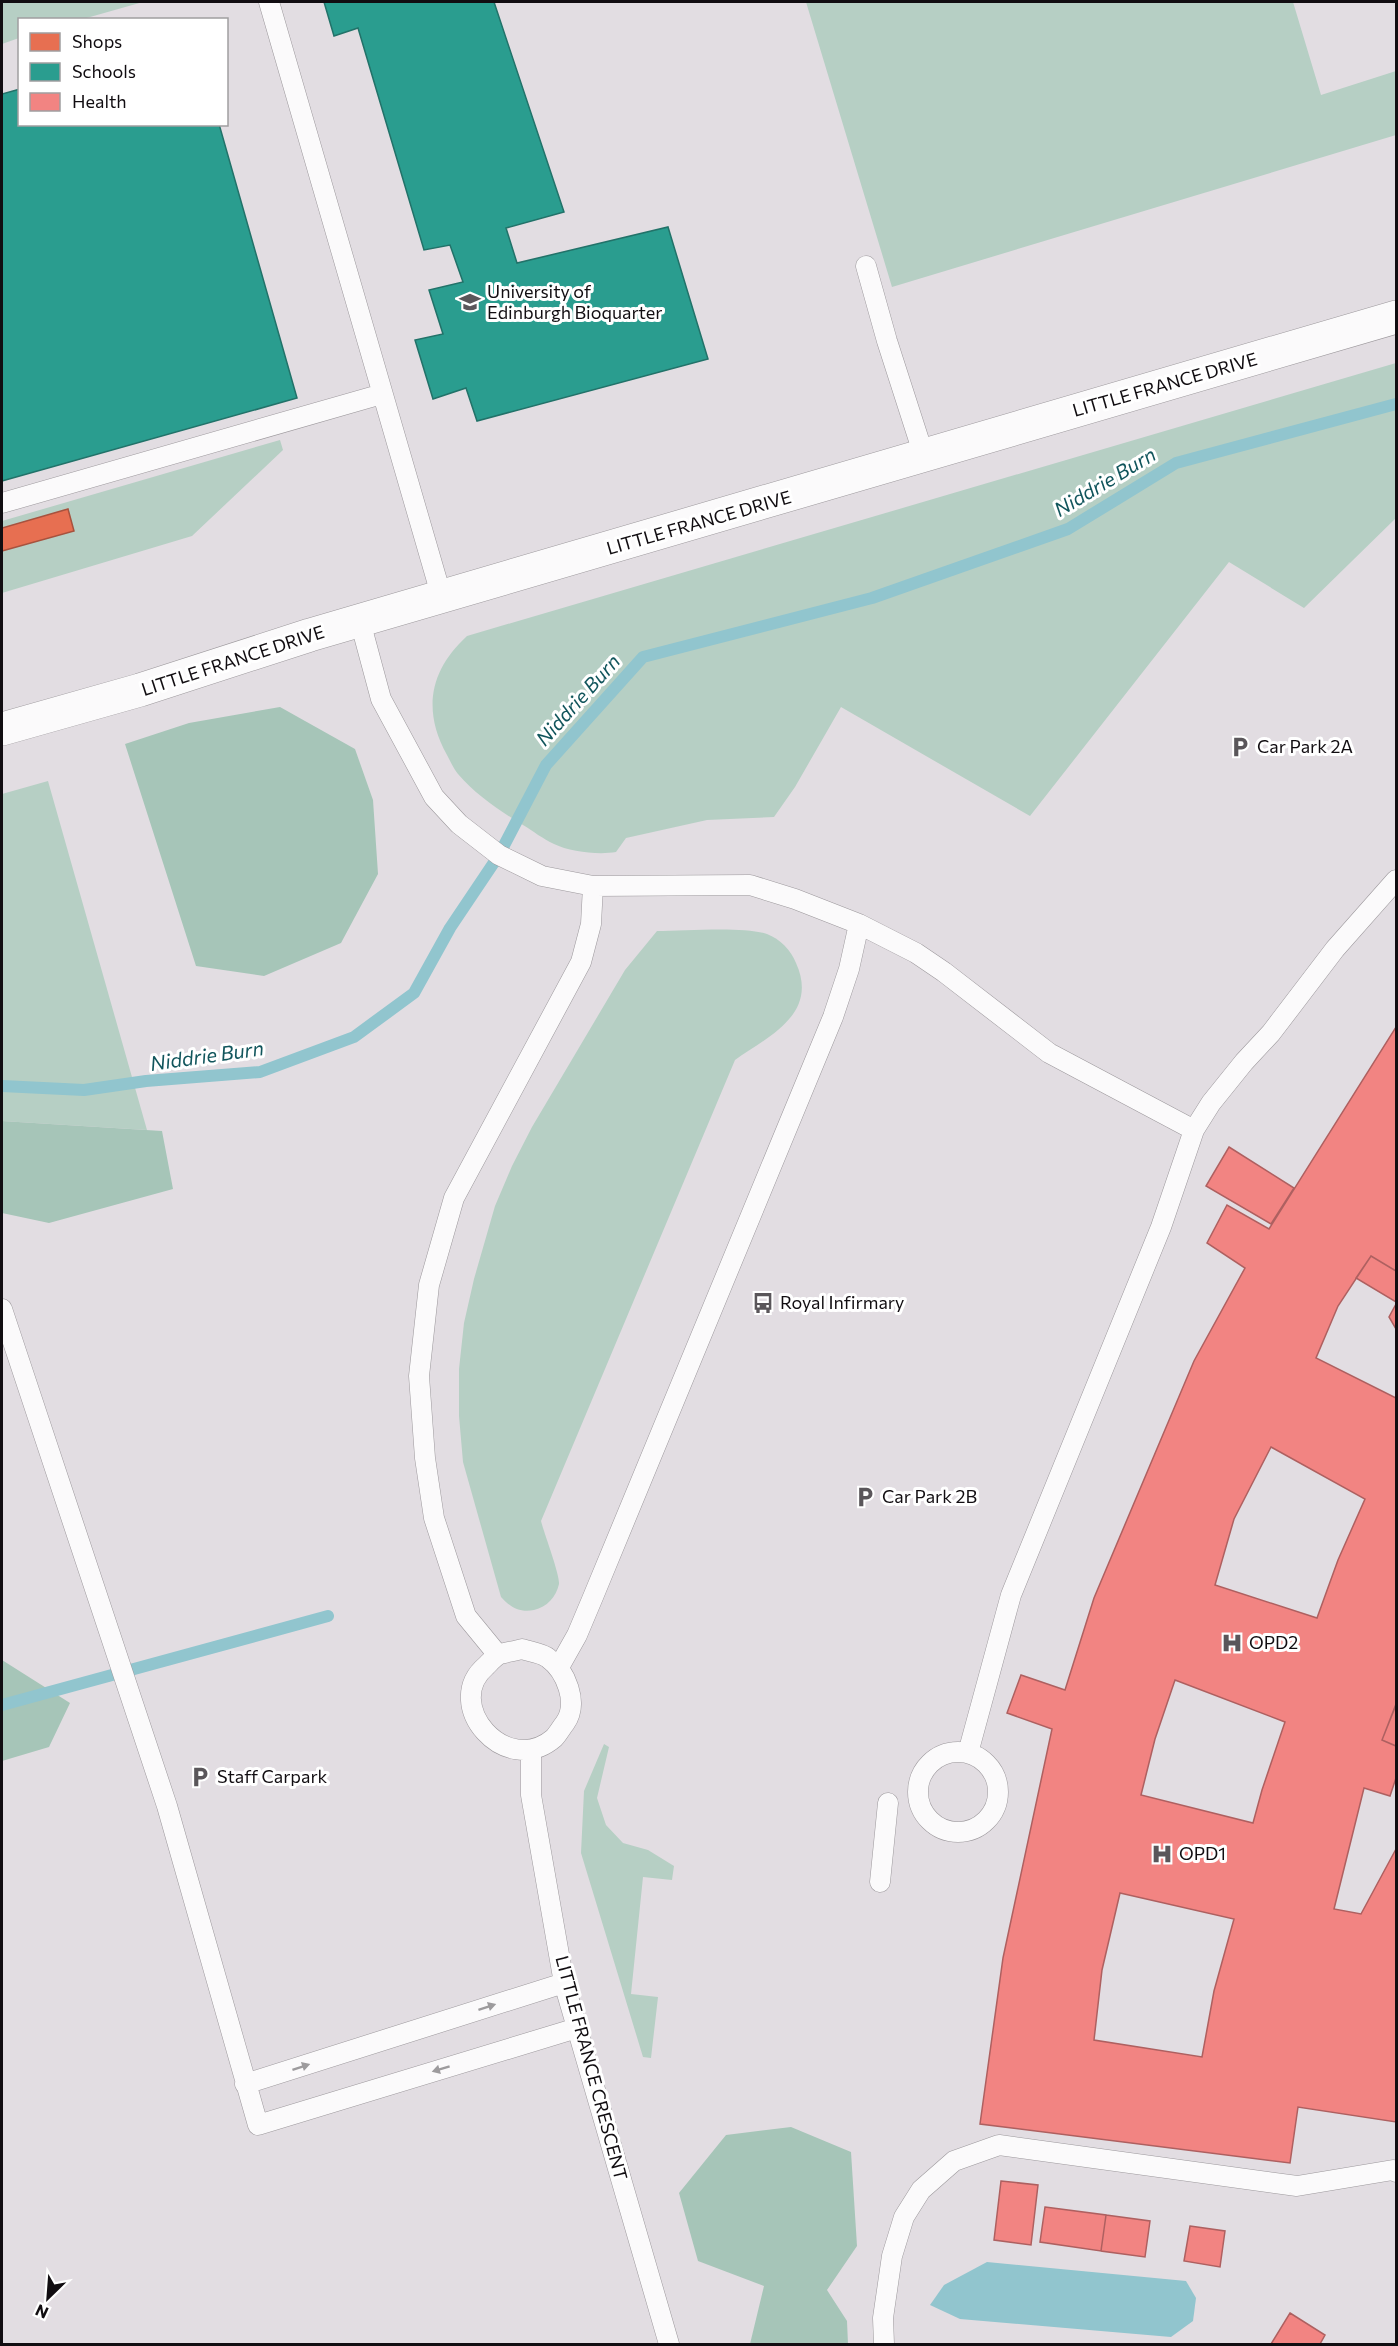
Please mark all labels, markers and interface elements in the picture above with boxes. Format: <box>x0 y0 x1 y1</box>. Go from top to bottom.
legend <box>18 18 228 126</box>
text: Shops <box>72 30 122 52</box>
text: Schools <box>72 60 136 82</box>
text: Health <box>72 90 127 112</box>
place label: University of Edinburgh Bioquarter <box>487 280 663 323</box>
school or university icon: University of Edinburgh Bioquarter <box>458 290 482 314</box>
street label: LITTLE FRANCE DRIVE <box>1070 347 1260 421</box>
water label: Niddrie Burn <box>1049 441 1160 521</box>
street label: LITTLE FRANCE DRIVE <box>604 485 794 559</box>
street label: LITTLE FRANCE DRIVE <box>138 620 327 700</box>
water label: Niddrie Burn <box>530 649 624 750</box>
parking icon: Car Park 2A <box>1228 735 1252 759</box>
place label: Car Park 2A <box>1257 735 1353 757</box>
water label: Niddrie Burn <box>149 1035 265 1075</box>
bus stop icon: Royal Infirmary <box>751 1291 775 1315</box>
place label: Royal Infirmary <box>780 1291 904 1313</box>
parking icon: Car Park 2B <box>853 1485 877 1509</box>
place label: Car Park 2B <box>882 1485 977 1507</box>
hospital icon: OPD2 <box>1220 1631 1244 1655</box>
place label: OPD2 <box>1249 1631 1298 1653</box>
parking icon: Staff Carpark <box>188 1765 212 1789</box>
place label: Staff Carpark <box>217 1765 328 1787</box>
hospital icon: OPD1 <box>1150 1842 1174 1866</box>
place label: OPD1 <box>1179 1842 1226 1864</box>
street label: LITTLE FRANCE CRESCENT <box>551 1953 633 2182</box>
one-way arrow <box>478 2002 496 2012</box>
one-way arrow <box>292 2061 310 2071</box>
one-way arrow <box>432 2065 450 2074</box>
north arrow <box>18 2268 78 2328</box>
text: N <box>32 2301 51 2323</box>

